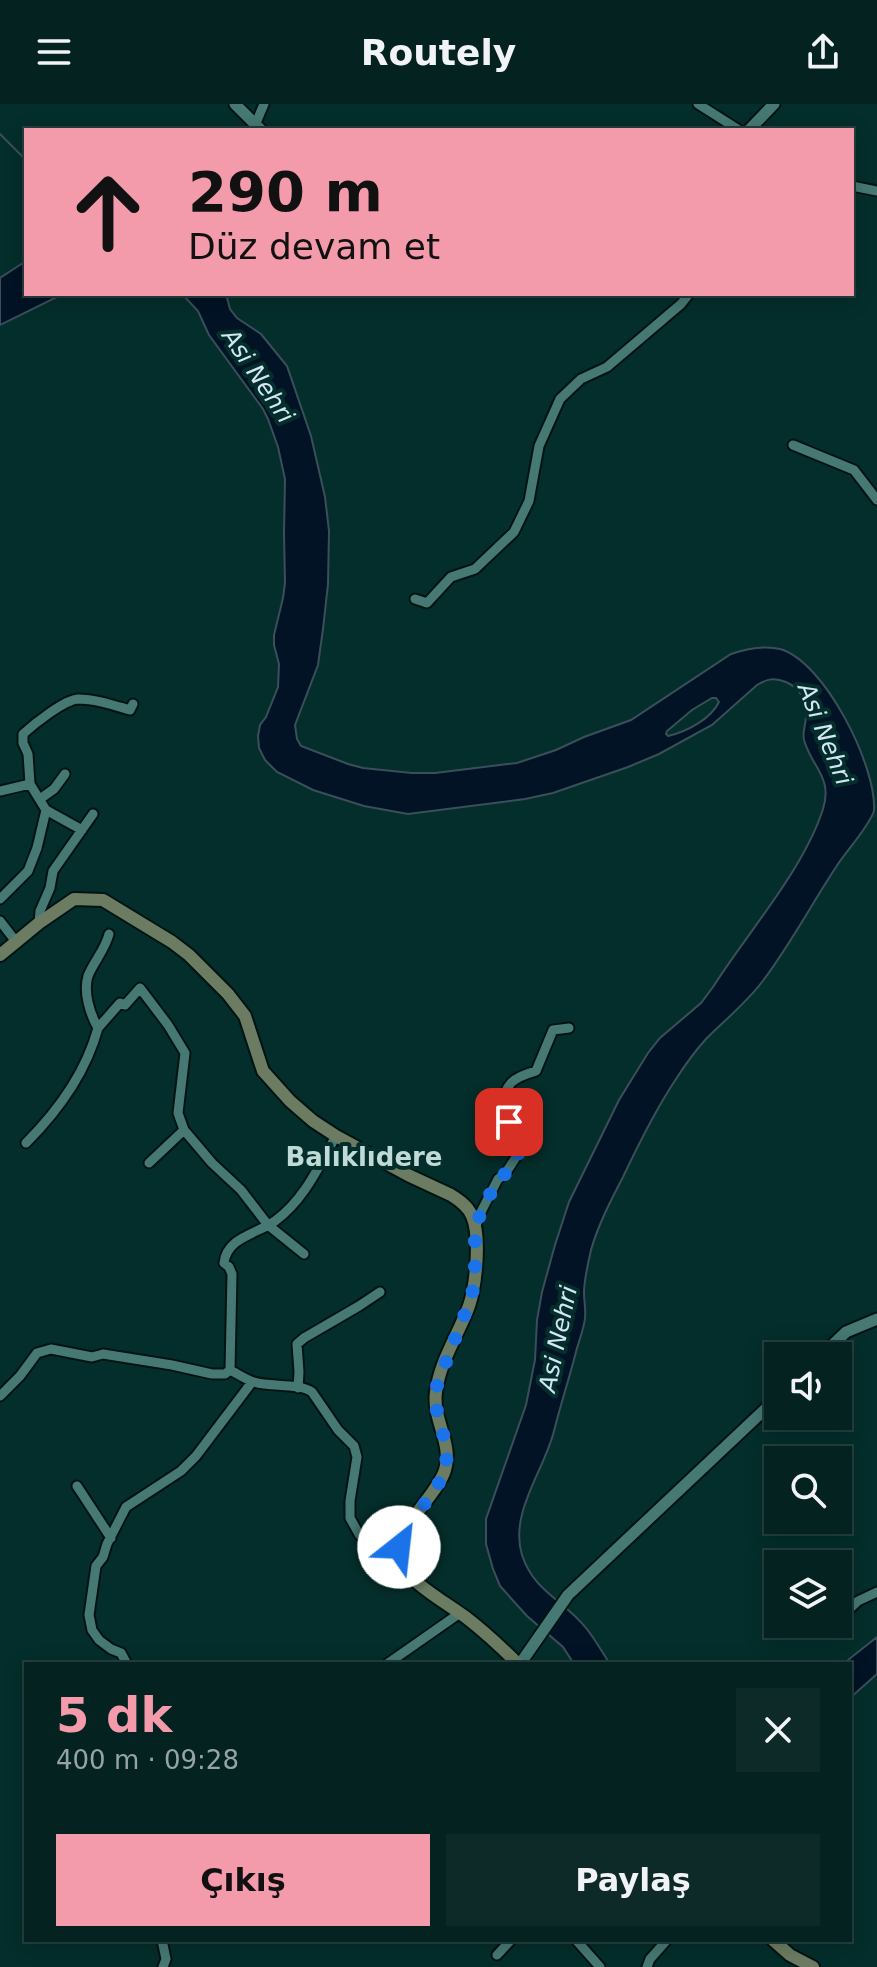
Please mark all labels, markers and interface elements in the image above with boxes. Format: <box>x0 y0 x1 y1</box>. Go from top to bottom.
icon: menu <box>32 30 76 74</box>
icon: share <box>801 30 845 74</box>
text: Routely <box>361 32 516 73</box>
text: 290 m <box>188 159 383 224</box>
icon: ahead <box>56 160 160 264</box>
text: Düz devam et <box>188 226 440 267</box>
water label: Asi Nehri <box>215 322 300 429</box>
water label: Asi Nehri <box>791 677 858 789</box>
pin <box>475 1088 543 1156</box>
icon: arrive <box>487 1100 531 1144</box>
district label: Balıklıdere <box>285 1142 443 1172</box>
water label: Asi Nehri <box>533 1283 583 1397</box>
map controls <box>764 1342 852 1638</box>
button: sound <box>764 1342 852 1430</box>
button: search <box>764 1446 852 1534</box>
position arrow <box>357 1505 441 1589</box>
button: layers <box>764 1550 852 1638</box>
text: 5 dk <box>56 1687 172 1743</box>
button: close <box>736 1688 820 1772</box>
text: 400 m · 09:28 <box>56 1745 239 1775</box>
button: Çıkış <box>56 1834 430 1926</box>
button: Paylaş <box>446 1834 820 1926</box>

